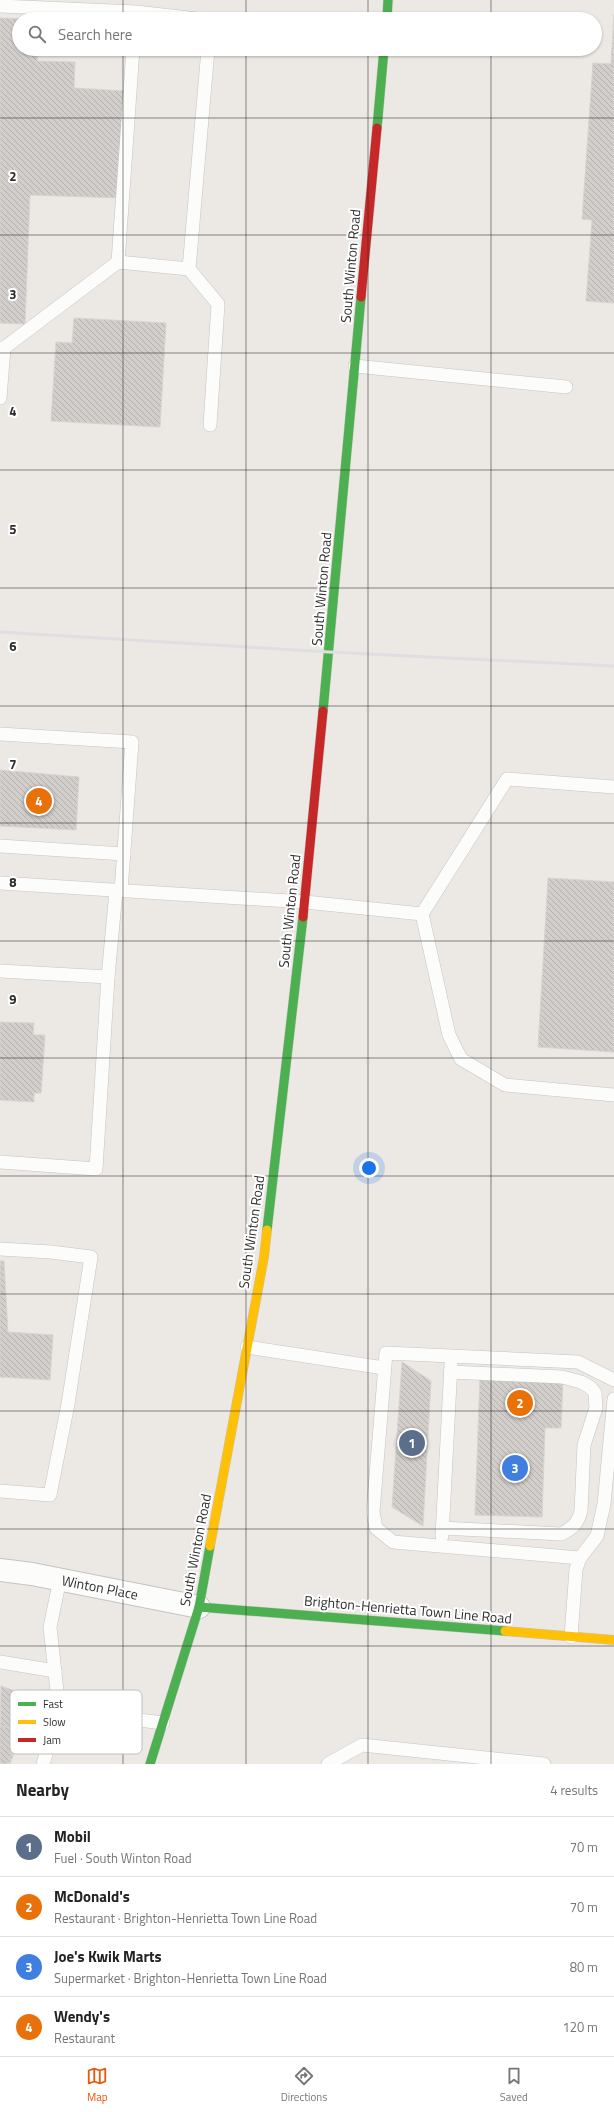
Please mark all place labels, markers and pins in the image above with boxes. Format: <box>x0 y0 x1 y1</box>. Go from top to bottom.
pin: 4 <box>26 786 52 816</box>
pin: 2 <box>507 1388 533 1418</box>
pin: 1 <box>399 1428 425 1458</box>
pin: 3 <box>502 1453 528 1483</box>

